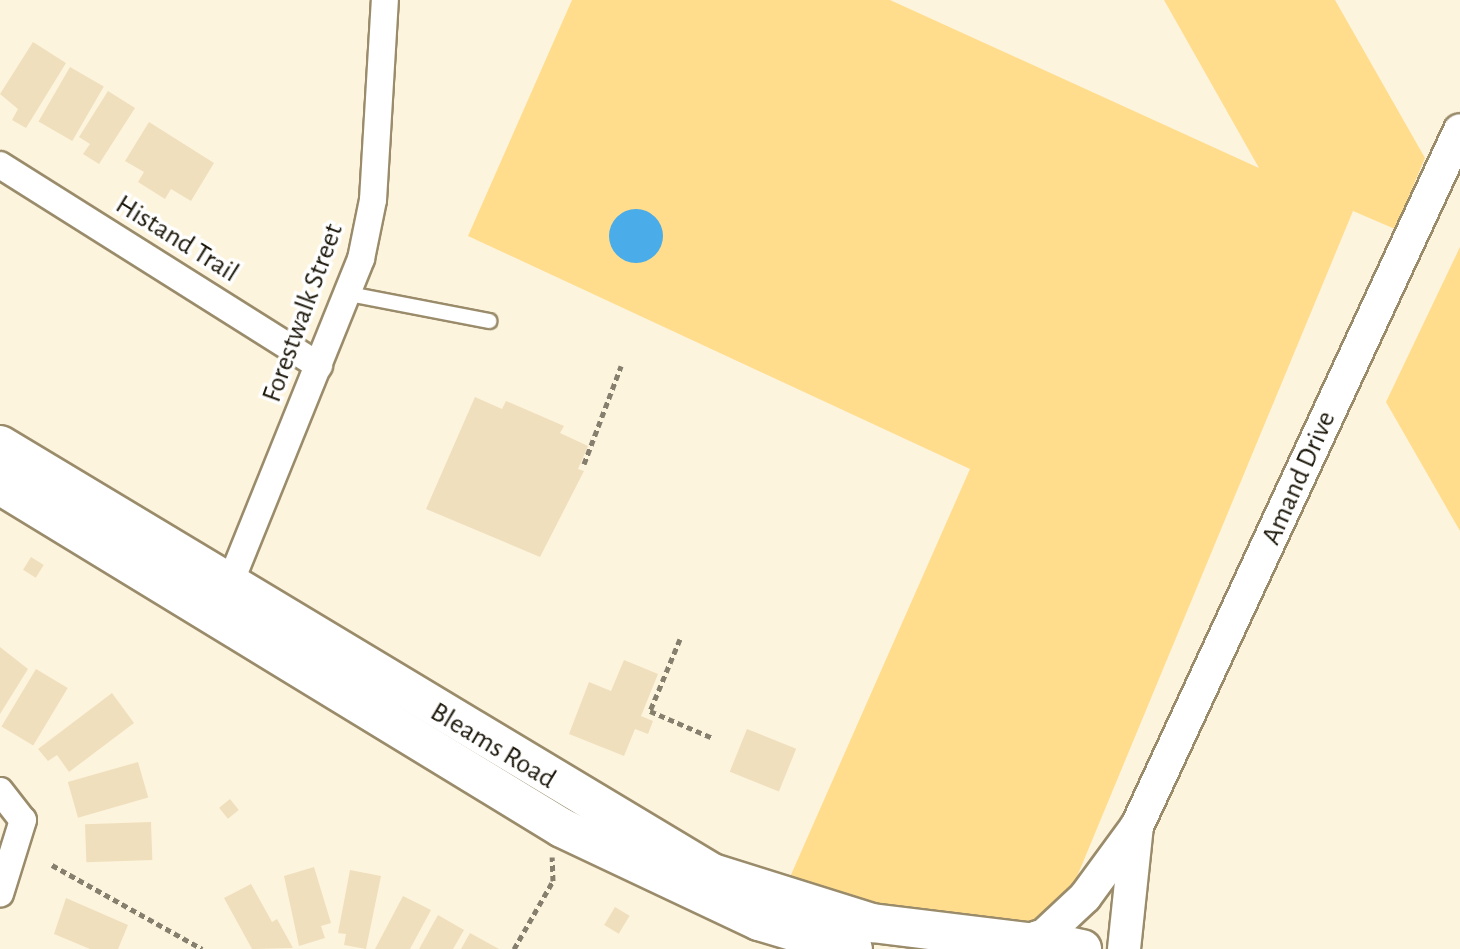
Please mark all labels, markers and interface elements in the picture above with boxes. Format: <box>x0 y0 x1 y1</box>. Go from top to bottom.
street label: Histand Trail <box>109 188 245 290</box>
street label: Forestwalk Street <box>255 219 351 407</box>
street label: Amand Drive <box>1255 406 1343 550</box>
street label: Bleams Road <box>424 695 562 797</box>

